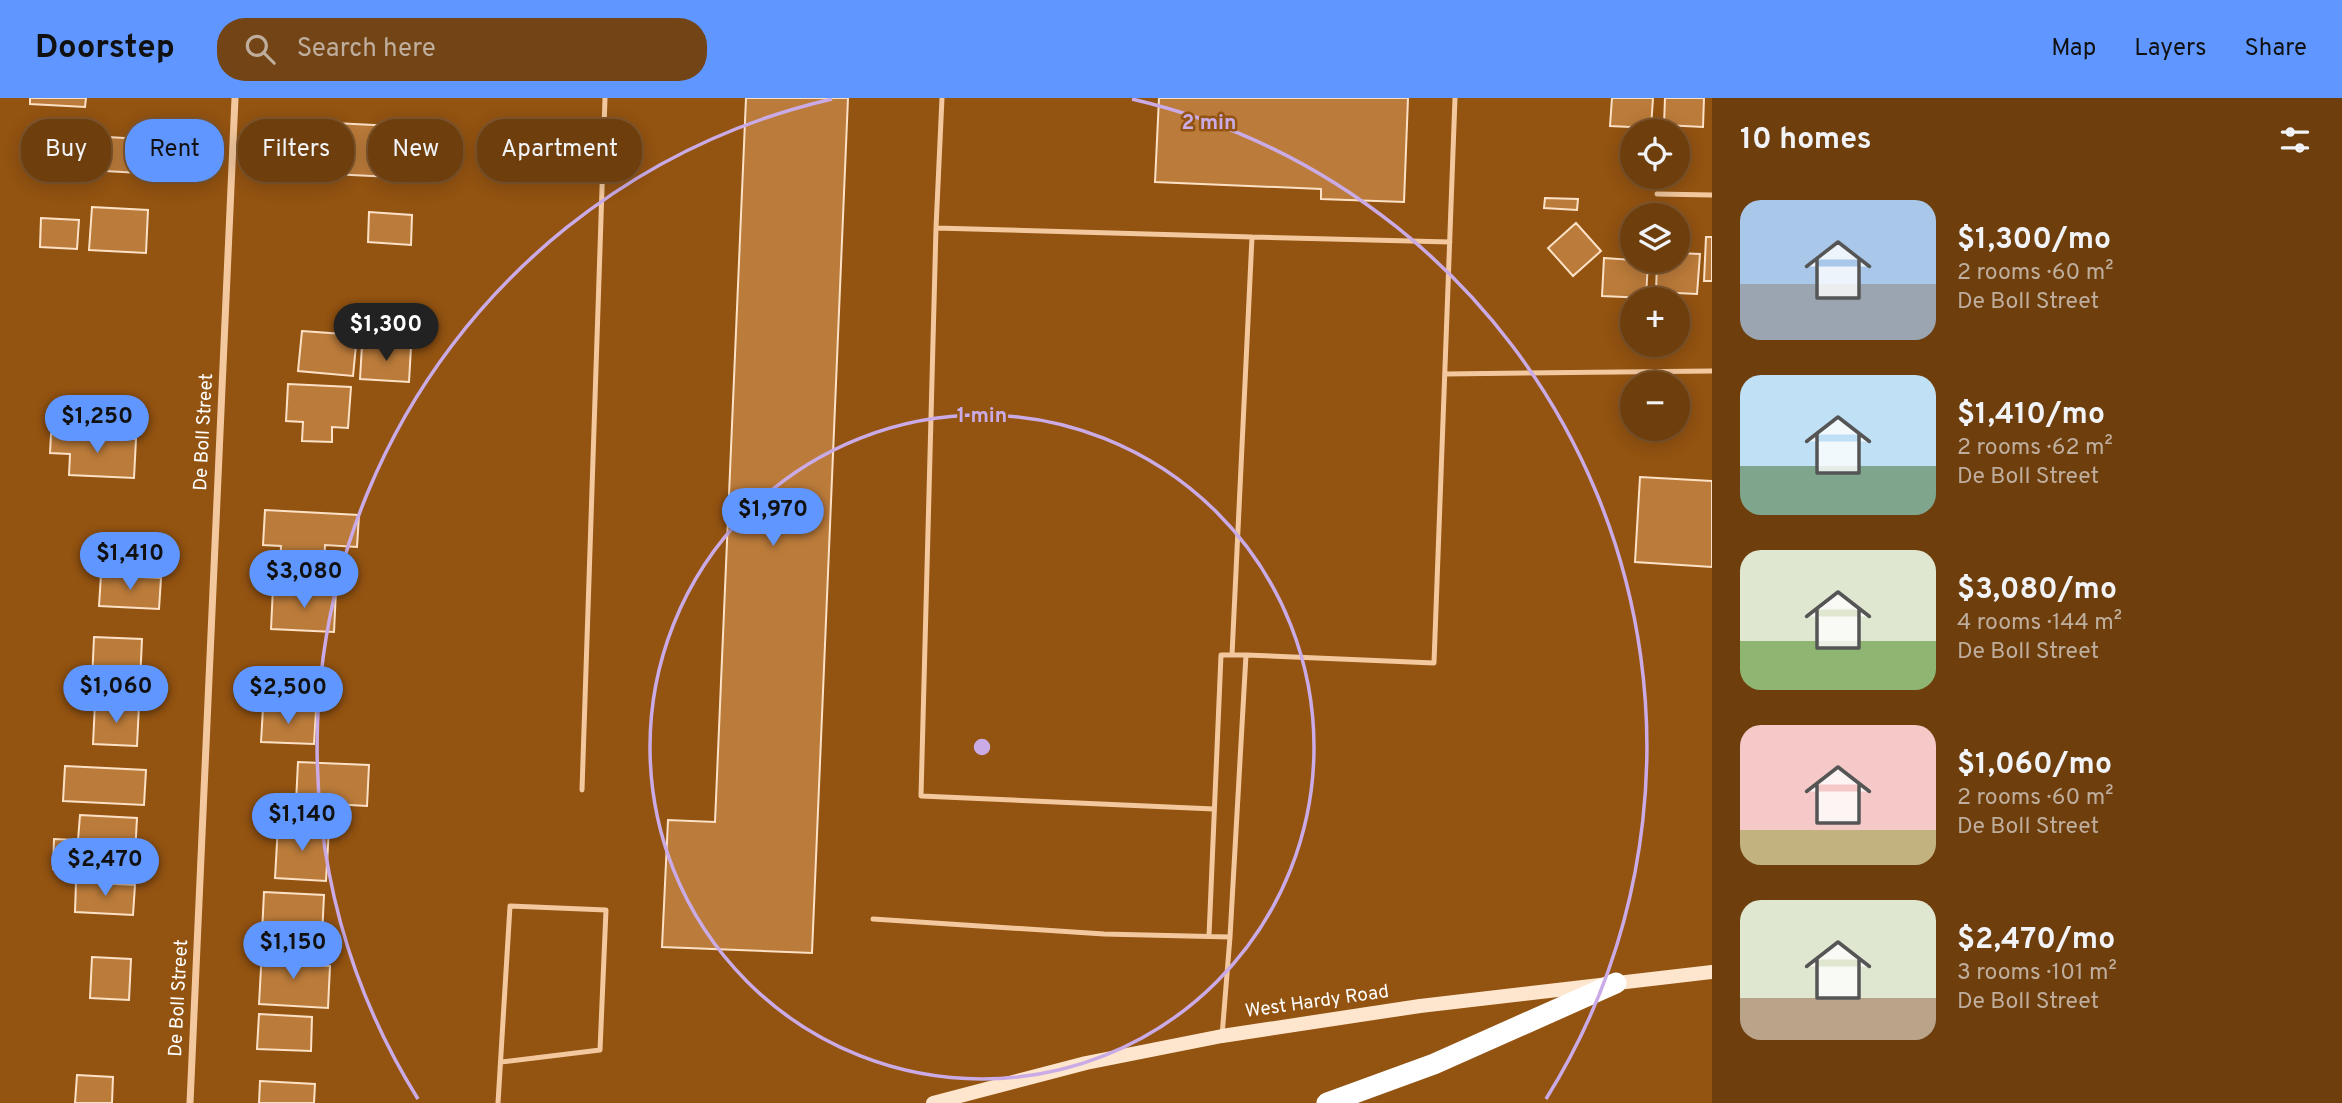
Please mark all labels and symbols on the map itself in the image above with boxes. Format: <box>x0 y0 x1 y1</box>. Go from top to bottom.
text: 2 min <box>1182 110 1236 137</box>
pin: $1,300 <box>329 303 443 363</box>
street label: De Boll Street <box>189 373 219 491</box>
pin: $1,250 <box>40 396 154 455</box>
text: 1 min <box>957 403 1007 430</box>
pin: $1,970 <box>716 489 830 548</box>
pin: $1,410 <box>73 532 187 592</box>
pin: $3,080 <box>247 550 361 610</box>
pin: $1,060 <box>59 666 173 725</box>
pin: $2,500 <box>231 666 345 726</box>
centre of rings <box>970 735 994 759</box>
pin: $1,140 <box>245 794 359 853</box>
pin: $2,470 <box>48 838 162 898</box>
pin: $1,150 <box>236 922 350 981</box>
street label: De Boll Street <box>164 939 194 1057</box>
street label: West Hardy Road <box>1244 980 1390 1024</box>

